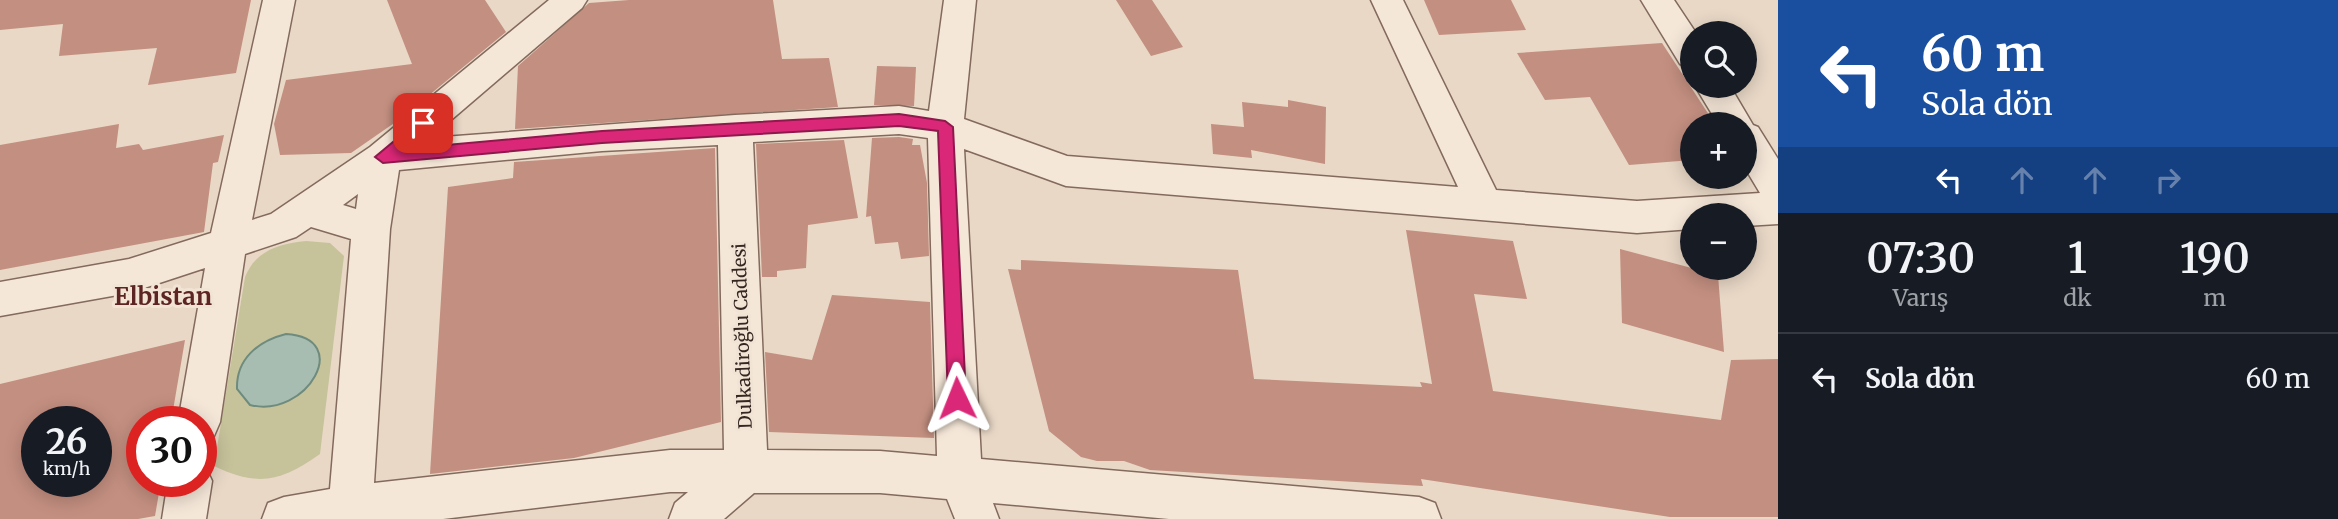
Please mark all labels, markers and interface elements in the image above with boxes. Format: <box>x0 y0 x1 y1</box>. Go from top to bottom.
map controls <box>1680 21 1757 280</box>
button: search <box>1680 21 1757 98</box>
text: 60 m <box>1921 23 2044 84</box>
icon: left <box>1806 28 1897 119</box>
text: Sola dön <box>1921 84 2053 124</box>
pin <box>393 93 453 153</box>
icon: arrive <box>404 104 442 142</box>
button: + <box>1680 112 1757 189</box>
icon: left <box>1930 161 1968 199</box>
icon: ahead <box>2003 161 2041 199</box>
icon: ahead <box>2076 161 2114 199</box>
icon: right <box>2149 161 2187 199</box>
button: − <box>1680 203 1757 280</box>
text: 07:30 <box>1866 232 1975 284</box>
text: 1 <box>2068 232 2087 284</box>
text: 190 <box>2180 232 2250 284</box>
street label: Dulkadiroğlu Caddesi <box>727 242 757 429</box>
district label: Elbistan <box>114 281 212 312</box>
text: Varış <box>1893 283 1948 312</box>
text: dk <box>2063 283 2092 312</box>
text: m <box>2203 283 2226 312</box>
icon: left <box>1806 360 1844 398</box>
position arrow <box>920 361 994 435</box>
text: Sola dön <box>1865 362 1975 395</box>
text: 60 m <box>2246 362 2310 395</box>
speed limit sign: 30 <box>126 406 217 497</box>
text: 26 <box>46 420 87 464</box>
text: km/h <box>43 457 90 480</box>

